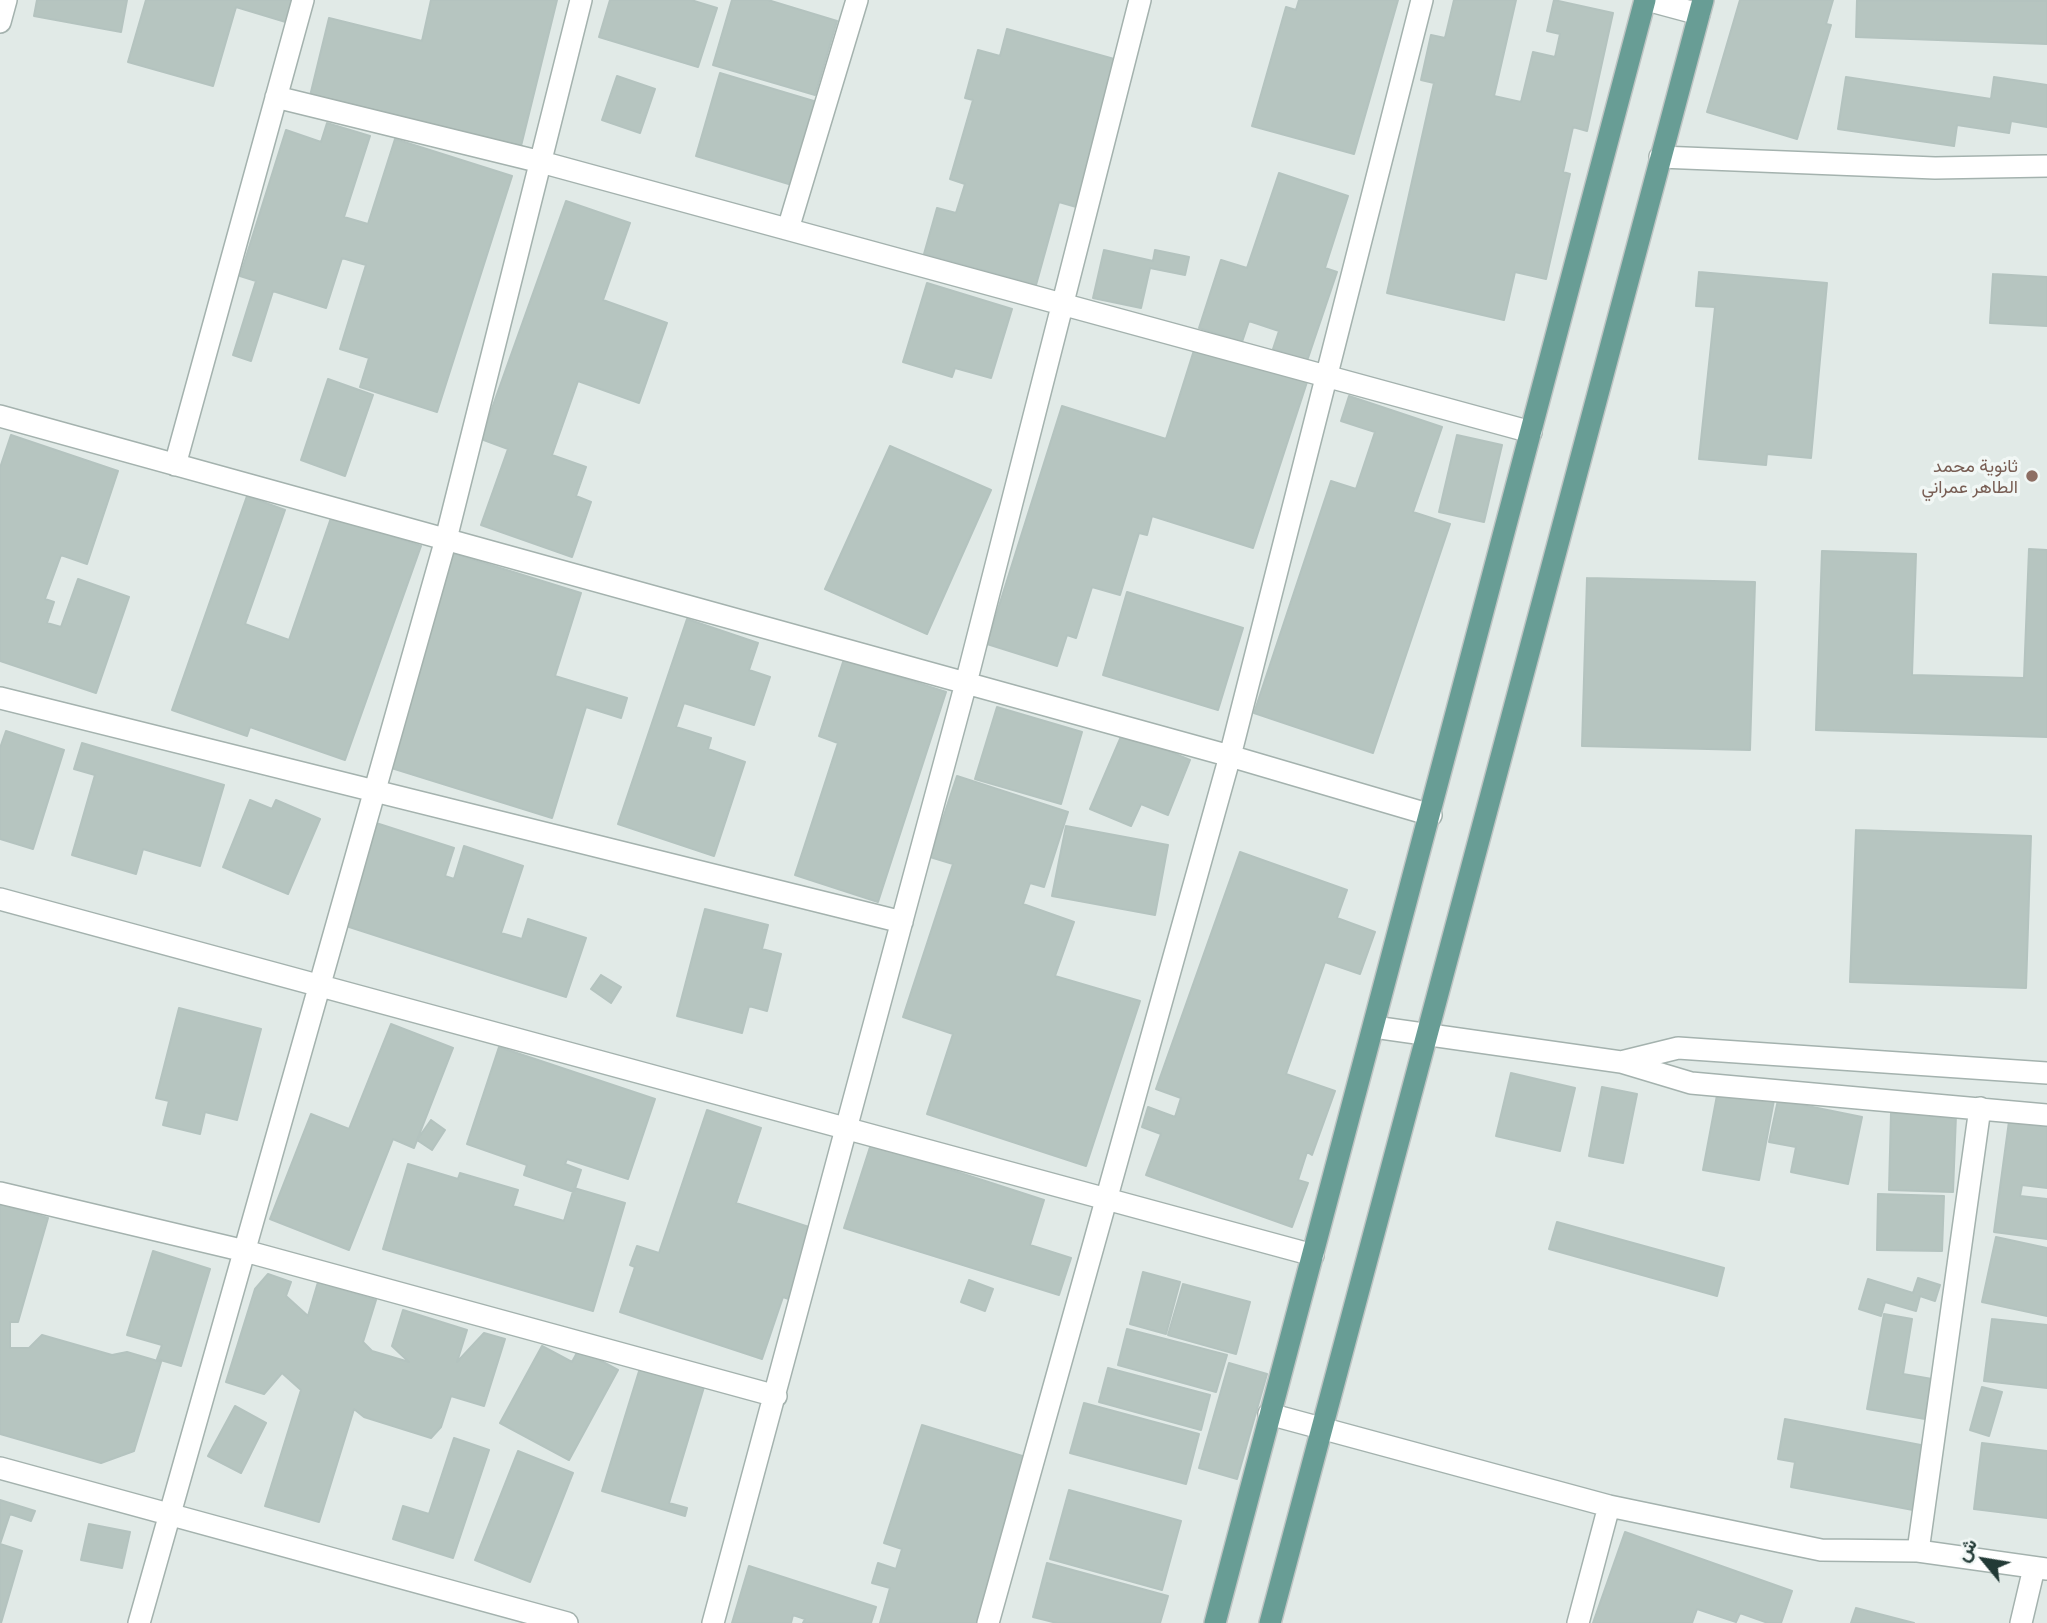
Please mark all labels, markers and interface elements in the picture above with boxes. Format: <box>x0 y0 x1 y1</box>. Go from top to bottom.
place label: ثانوية محمد الطاهر عمراني <box>1922 455 2018 498</box>
marker: ثانوية محمد الطاهر عمراني <box>2024 468 2040 484</box>
north arrow <box>1949 1525 2019 1595</box>
text: ش <box>1951 1534 1981 1565</box>

